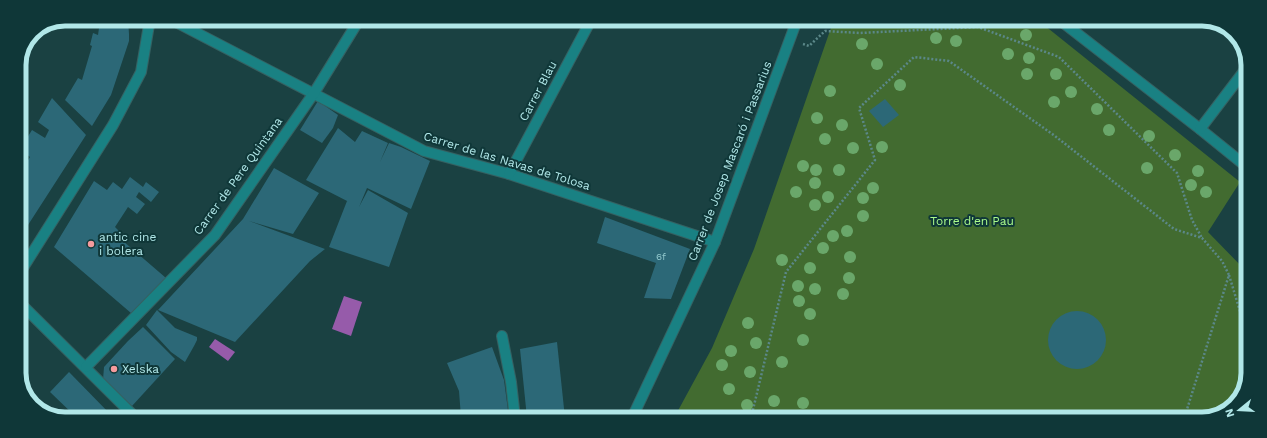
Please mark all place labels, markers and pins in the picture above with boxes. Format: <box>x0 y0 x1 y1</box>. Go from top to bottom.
place label: antic cine i bolera <box>99 230 157 258</box>
marker: antic cine i bolera <box>86 239 96 249</box>
place label: Xelska <box>122 362 159 376</box>
marker: Xelska <box>109 364 119 374</box>

